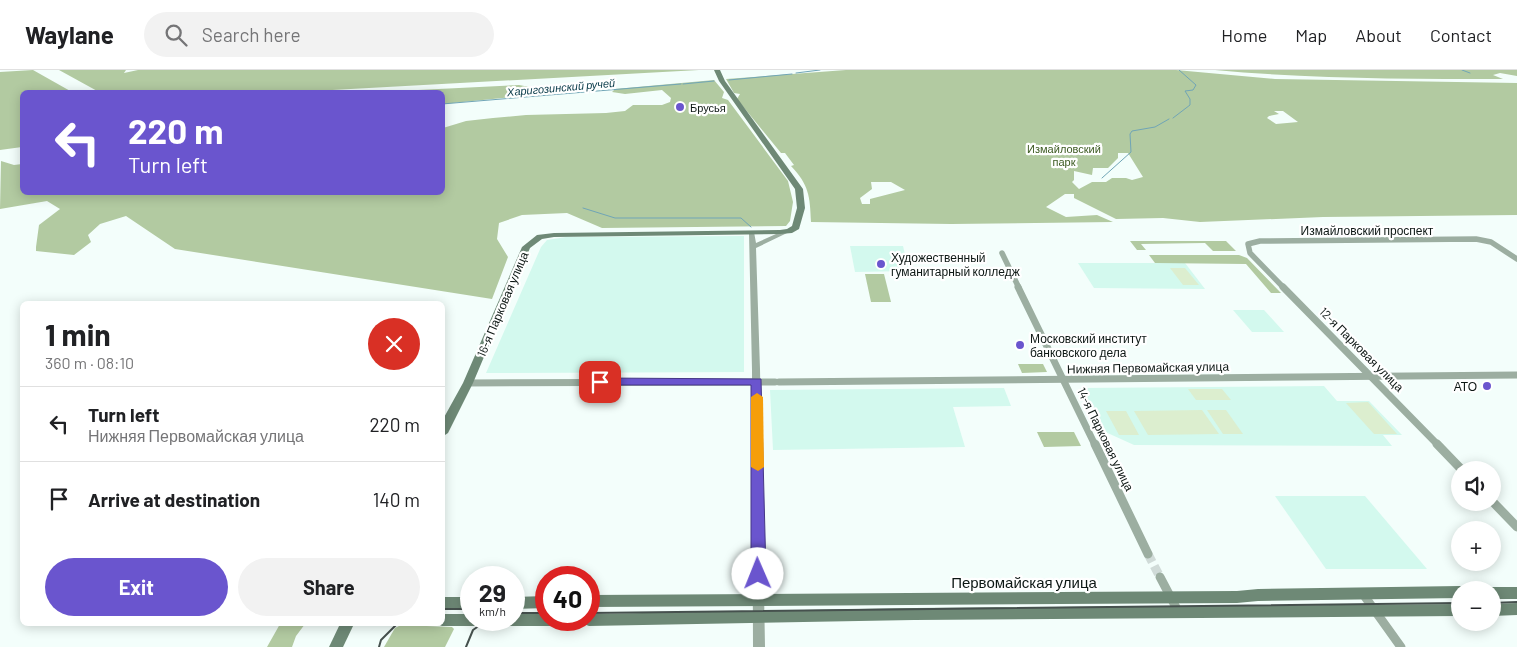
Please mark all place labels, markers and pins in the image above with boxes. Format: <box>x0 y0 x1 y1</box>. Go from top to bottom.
marker: Брусья <box>674 101 686 113</box>
place label: Брусья <box>690 101 726 114</box>
place label: Художественный гуманитарный колледж <box>891 250 1020 279</box>
marker: Художественный гуманитарный колледж <box>875 258 887 270</box>
place label: Московский институт банковского дела <box>1030 331 1147 360</box>
marker: Московский институт банковского дела <box>1014 339 1026 351</box>
pin <box>579 361 621 403</box>
place label: АТО <box>1454 379 1477 393</box>
marker: АТО <box>1481 380 1493 392</box>

